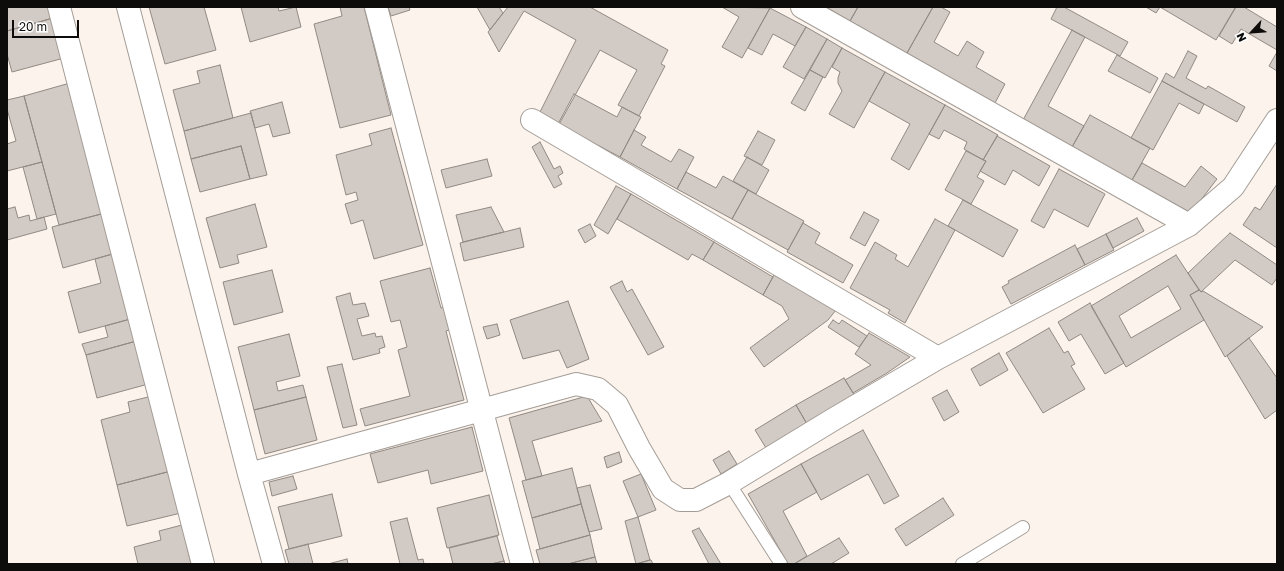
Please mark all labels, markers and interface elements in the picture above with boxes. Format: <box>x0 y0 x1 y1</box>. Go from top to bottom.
scale bar <box>14 12 81 38</box>
north arrow <box>1232 12 1272 52</box>
text: 20 m <box>19 19 47 34</box>
text: N <box>1233 31 1248 44</box>

